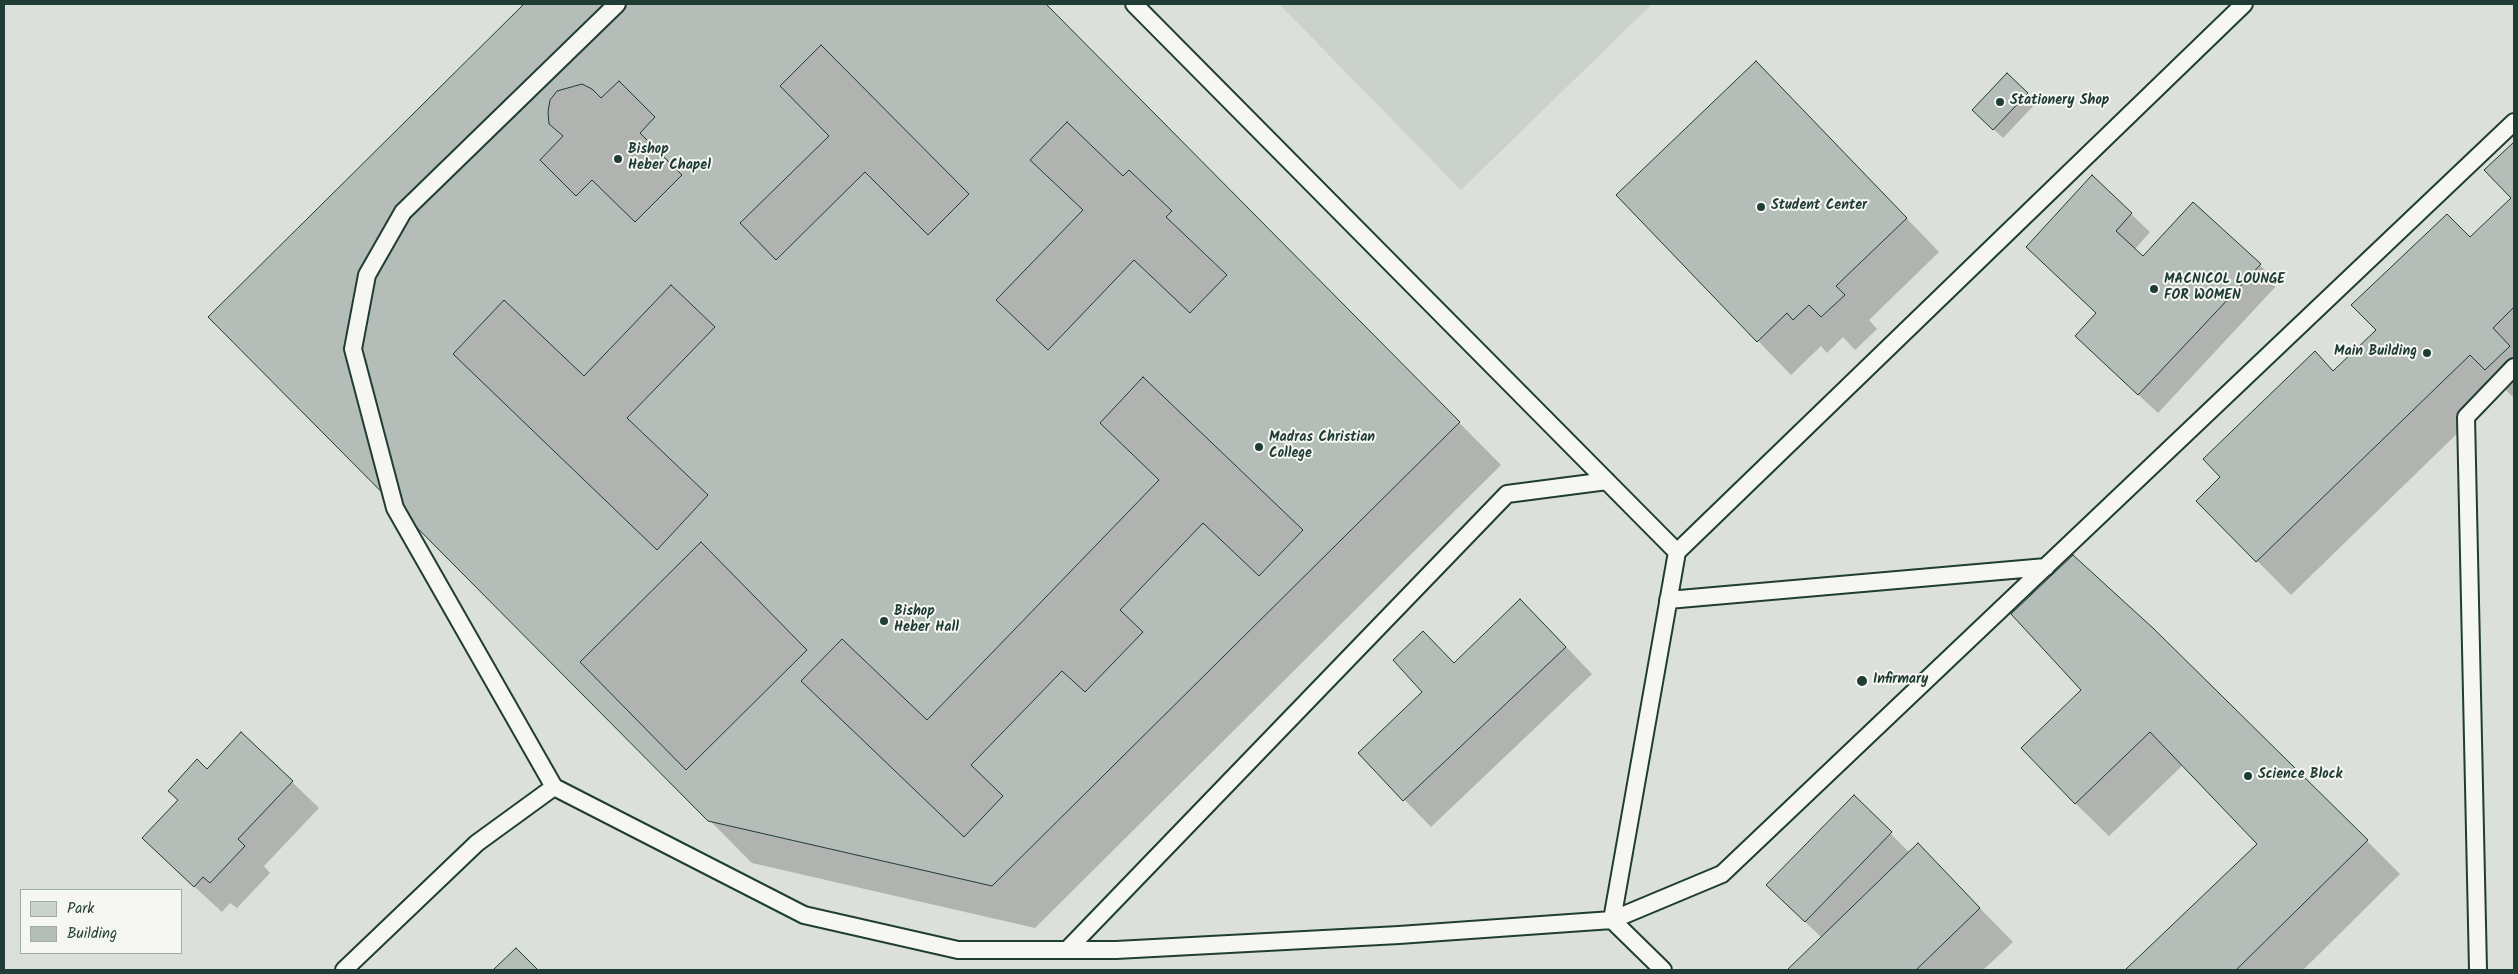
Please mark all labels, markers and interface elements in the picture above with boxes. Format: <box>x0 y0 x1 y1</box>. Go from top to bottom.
place label: Stationery Shop <box>2010 94 2109 110</box>
marker: Stationery Shop <box>1994 96 2006 108</box>
place label: Bishop Heber Chapel <box>628 143 711 176</box>
marker: Bishop Heber Chapel <box>612 153 624 165</box>
place label: Student Center <box>1771 199 1867 215</box>
marker: Student Center <box>1755 201 1767 213</box>
place label: MACNICOL LOUNGE FOR WOMEN <box>2164 273 2285 306</box>
marker: MACNICOL LOUNGE FOR WOMEN <box>2148 283 2160 295</box>
place label: Main Building <box>2334 345 2417 361</box>
marker: Main Building <box>2421 347 2433 359</box>
place label: Madras Christian College <box>1269 431 1375 464</box>
marker: Madras Christian College <box>1253 441 1265 453</box>
place label: Bishop Heber Hall <box>894 605 959 638</box>
marker: Bishop Heber Hall <box>878 615 890 627</box>
place label: Infirmary <box>1873 673 1928 689</box>
marker: Infirmary <box>1855 674 1869 688</box>
place label: Science Block <box>2258 768 2342 784</box>
marker: Science Block <box>2242 770 2254 782</box>
legend <box>20 889 182 954</box>
text: Park <box>67 897 94 921</box>
text: Building <box>67 922 117 946</box>

